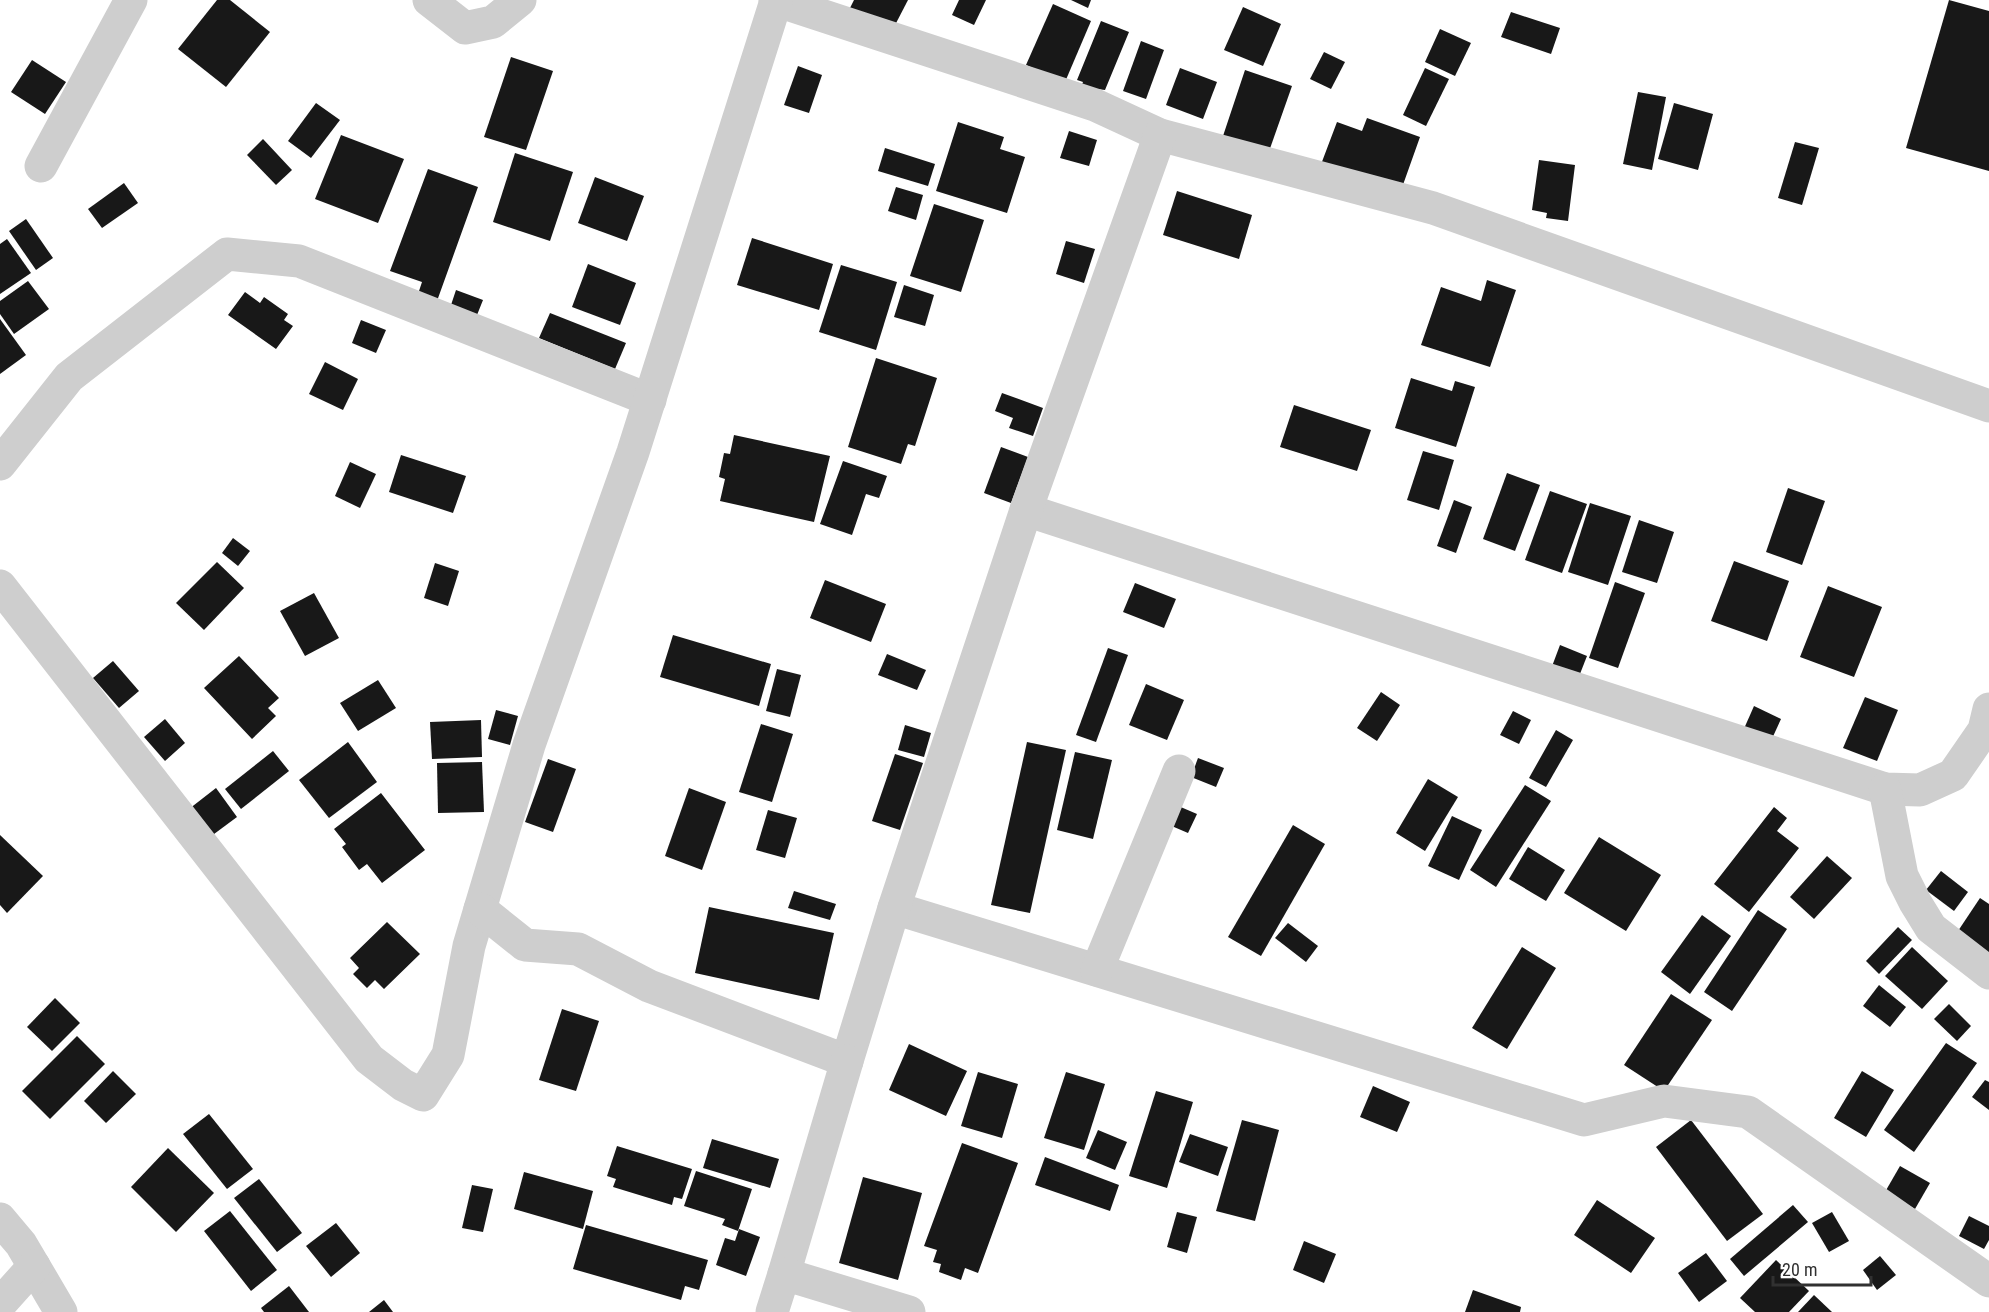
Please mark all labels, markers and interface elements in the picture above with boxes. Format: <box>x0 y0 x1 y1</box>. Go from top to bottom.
scale bar <box>1773 1249 1870 1287</box>
text: 20 m <box>1782 1259 1817 1280</box>

